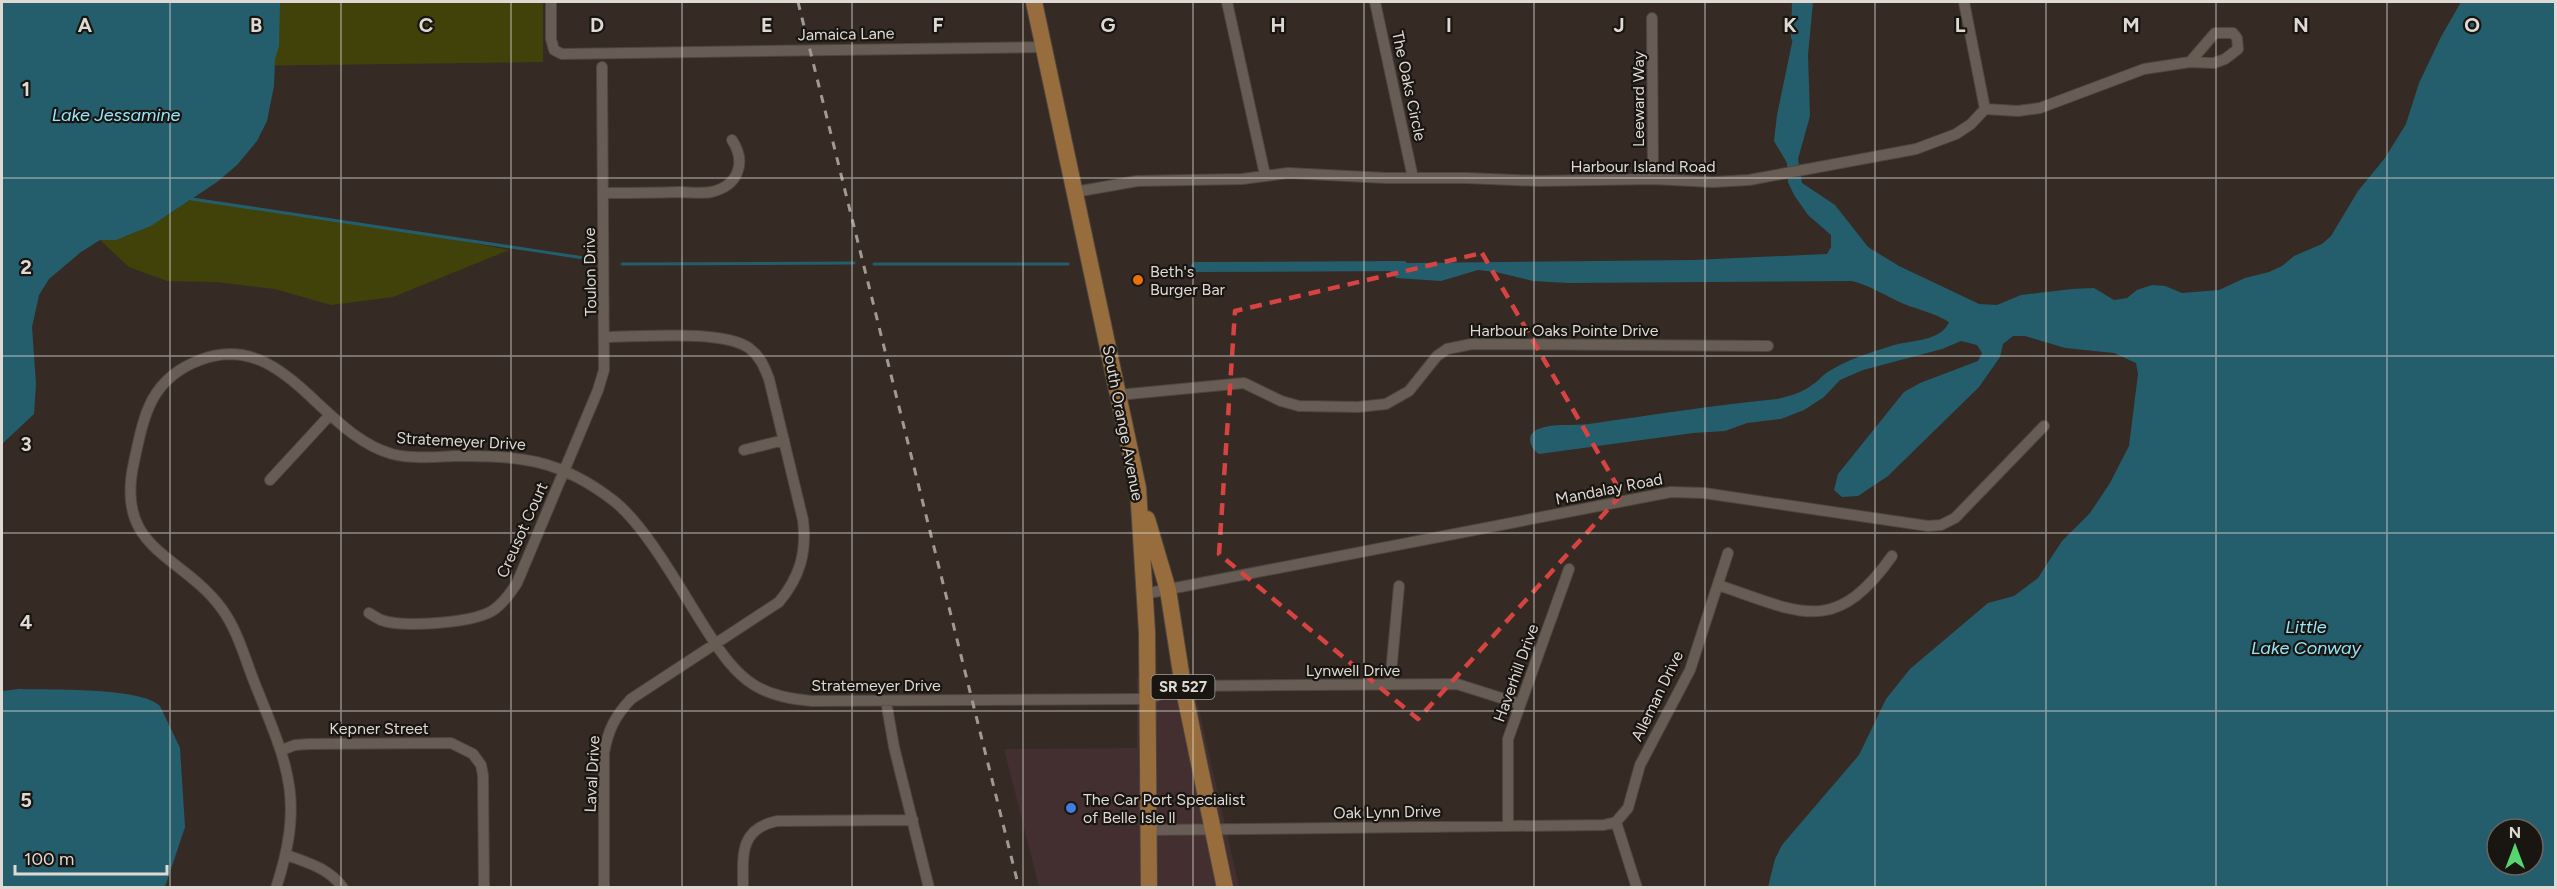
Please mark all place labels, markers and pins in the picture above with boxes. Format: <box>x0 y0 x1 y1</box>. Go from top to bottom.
place label: Beth's Burger Bar <box>1150 262 1226 299</box>
marker: Beth's Burger Bar <box>1131 273 1145 287</box>
place label: The Car Port Specialist of Belle Isle ll <box>1083 790 1246 827</box>
marker: The Car Port Specialist of Belle Isle ll <box>1064 801 1078 815</box>

